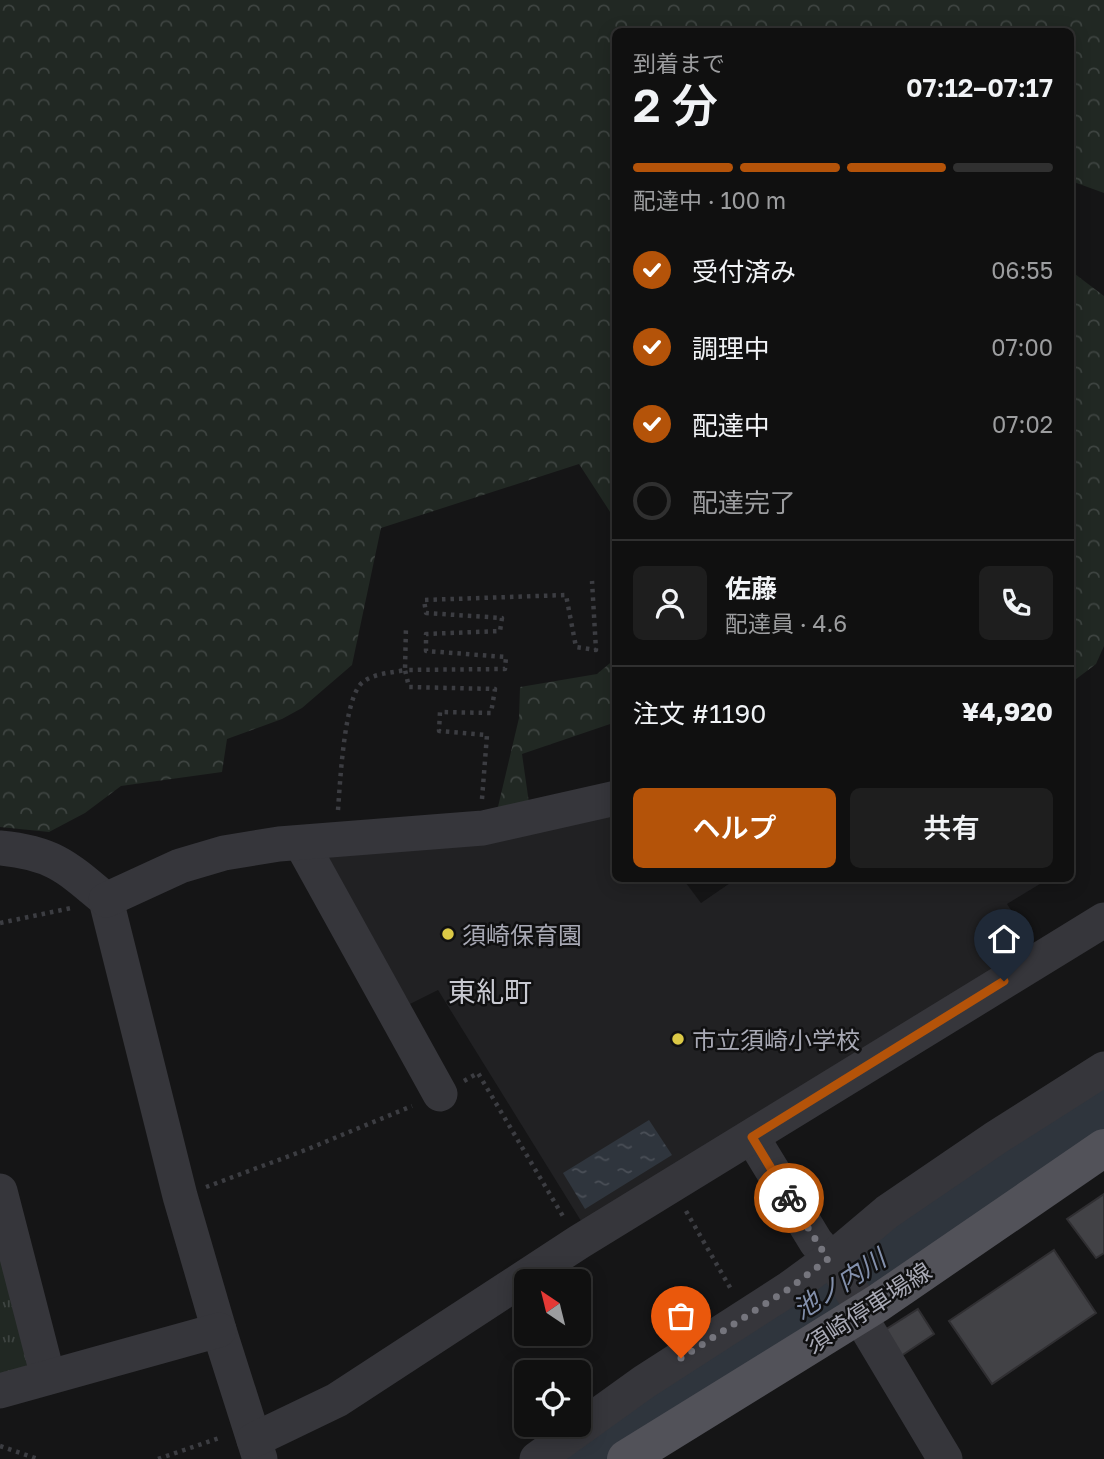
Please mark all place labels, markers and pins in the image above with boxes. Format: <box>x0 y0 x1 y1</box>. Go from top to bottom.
pin <box>974 909 1034 981</box>
place label: 須崎保育園 <box>462 920 582 949</box>
marker: 須崎保育園 <box>440 926 456 942</box>
place label: 市立須崎小学校 <box>692 1025 860 1054</box>
marker: 市立須崎小学校 <box>670 1031 686 1047</box>
pin <box>651 1286 711 1358</box>

